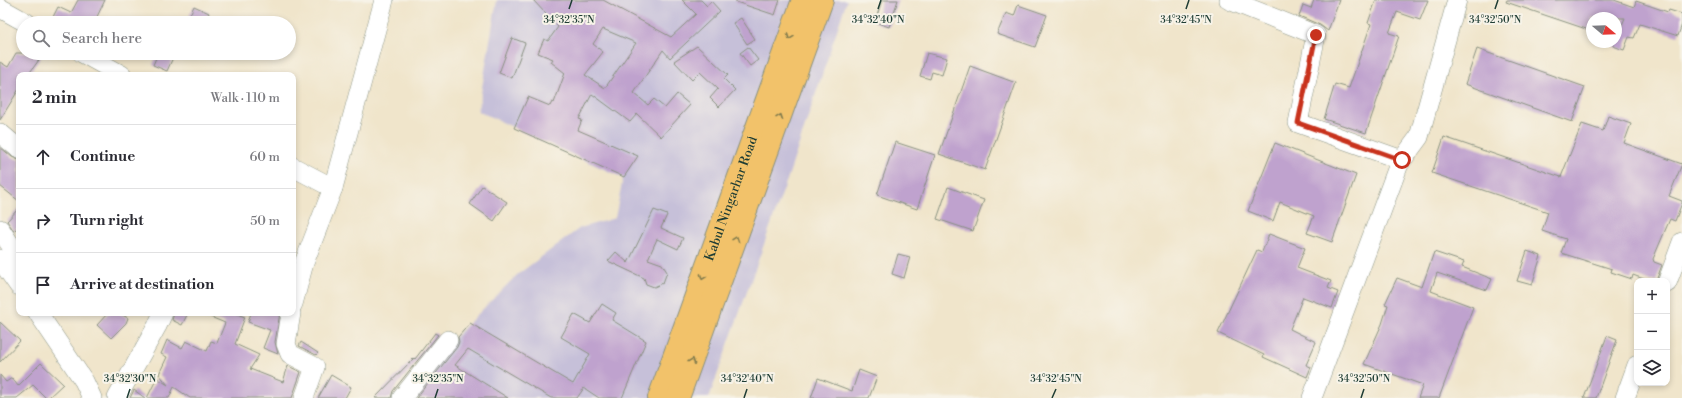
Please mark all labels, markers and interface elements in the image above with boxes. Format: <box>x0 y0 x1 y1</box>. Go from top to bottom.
north arrow <box>1586 12 1622 48</box>
text: 34°32'35"N <box>543 14 595 26</box>
text: 34°32'40"N <box>852 14 905 26</box>
text: 34°32'45"N <box>1160 14 1212 26</box>
text: 34°32'50"N <box>1469 14 1522 26</box>
search box <box>16 16 296 60</box>
route end <box>1307 26 1325 44</box>
icon: search <box>30 27 52 49</box>
text: Search here <box>62 29 142 48</box>
one-way arrow <box>786 33 795 40</box>
text: 2 min <box>32 87 77 109</box>
text: Walk · 110 m <box>210 90 280 106</box>
one-way arrow <box>775 113 784 120</box>
street label: Kabul Ningarhar Road <box>701 134 761 263</box>
icon: ahead <box>32 146 54 168</box>
text: Continue <box>70 147 135 166</box>
text: 60 m <box>249 149 280 165</box>
route start <box>1393 151 1411 169</box>
icon: right <box>32 210 54 232</box>
text: Turn right <box>70 211 144 230</box>
text: 50 m <box>250 213 280 229</box>
one-way arrow <box>731 236 739 243</box>
icon: arrive <box>32 274 54 296</box>
one-way arrow <box>699 274 708 281</box>
text: Arrive at destination <box>70 275 214 294</box>
map controls <box>1634 278 1670 386</box>
button: + <box>1634 278 1670 314</box>
button: − <box>1634 314 1670 350</box>
button: layers <box>1634 350 1670 386</box>
one-way arrow <box>687 358 695 365</box>
text: 34°32'30"N <box>104 373 157 385</box>
text: 34°32'35"N <box>412 373 464 385</box>
text: 34°32'40"N <box>721 373 774 385</box>
text: 34°32'45"N <box>1030 373 1082 385</box>
text: 34°32'50"N <box>1338 373 1391 385</box>

